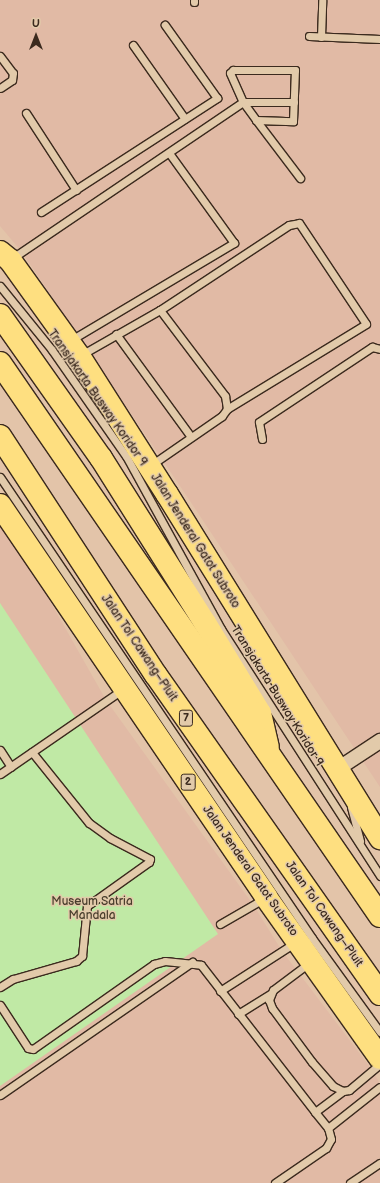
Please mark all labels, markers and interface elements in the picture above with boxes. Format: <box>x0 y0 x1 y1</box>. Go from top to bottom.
north arrow <box>16 16 56 56</box>
text: U <box>32 17 40 30</box>
street label: Transjakarta Busway Koridor 9 <box>44 327 150 469</box>
street label: Jalan Jenderal Gatot Subroto <box>147 471 243 611</box>
street label: Jalan Tol Cawang–Pluit <box>98 592 180 704</box>
street label: Transjakarta Busway Koridor 9 <box>227 623 327 769</box>
road number: 7 <box>178 709 194 727</box>
road number: 2 <box>180 773 196 791</box>
street label: Jalan Jenderal Gatot Subroto <box>199 802 301 940</box>
street label: Jalan Tol Cawang–Pluit <box>282 858 366 970</box>
park label: Museum Satria Mandala <box>51 895 133 923</box>

